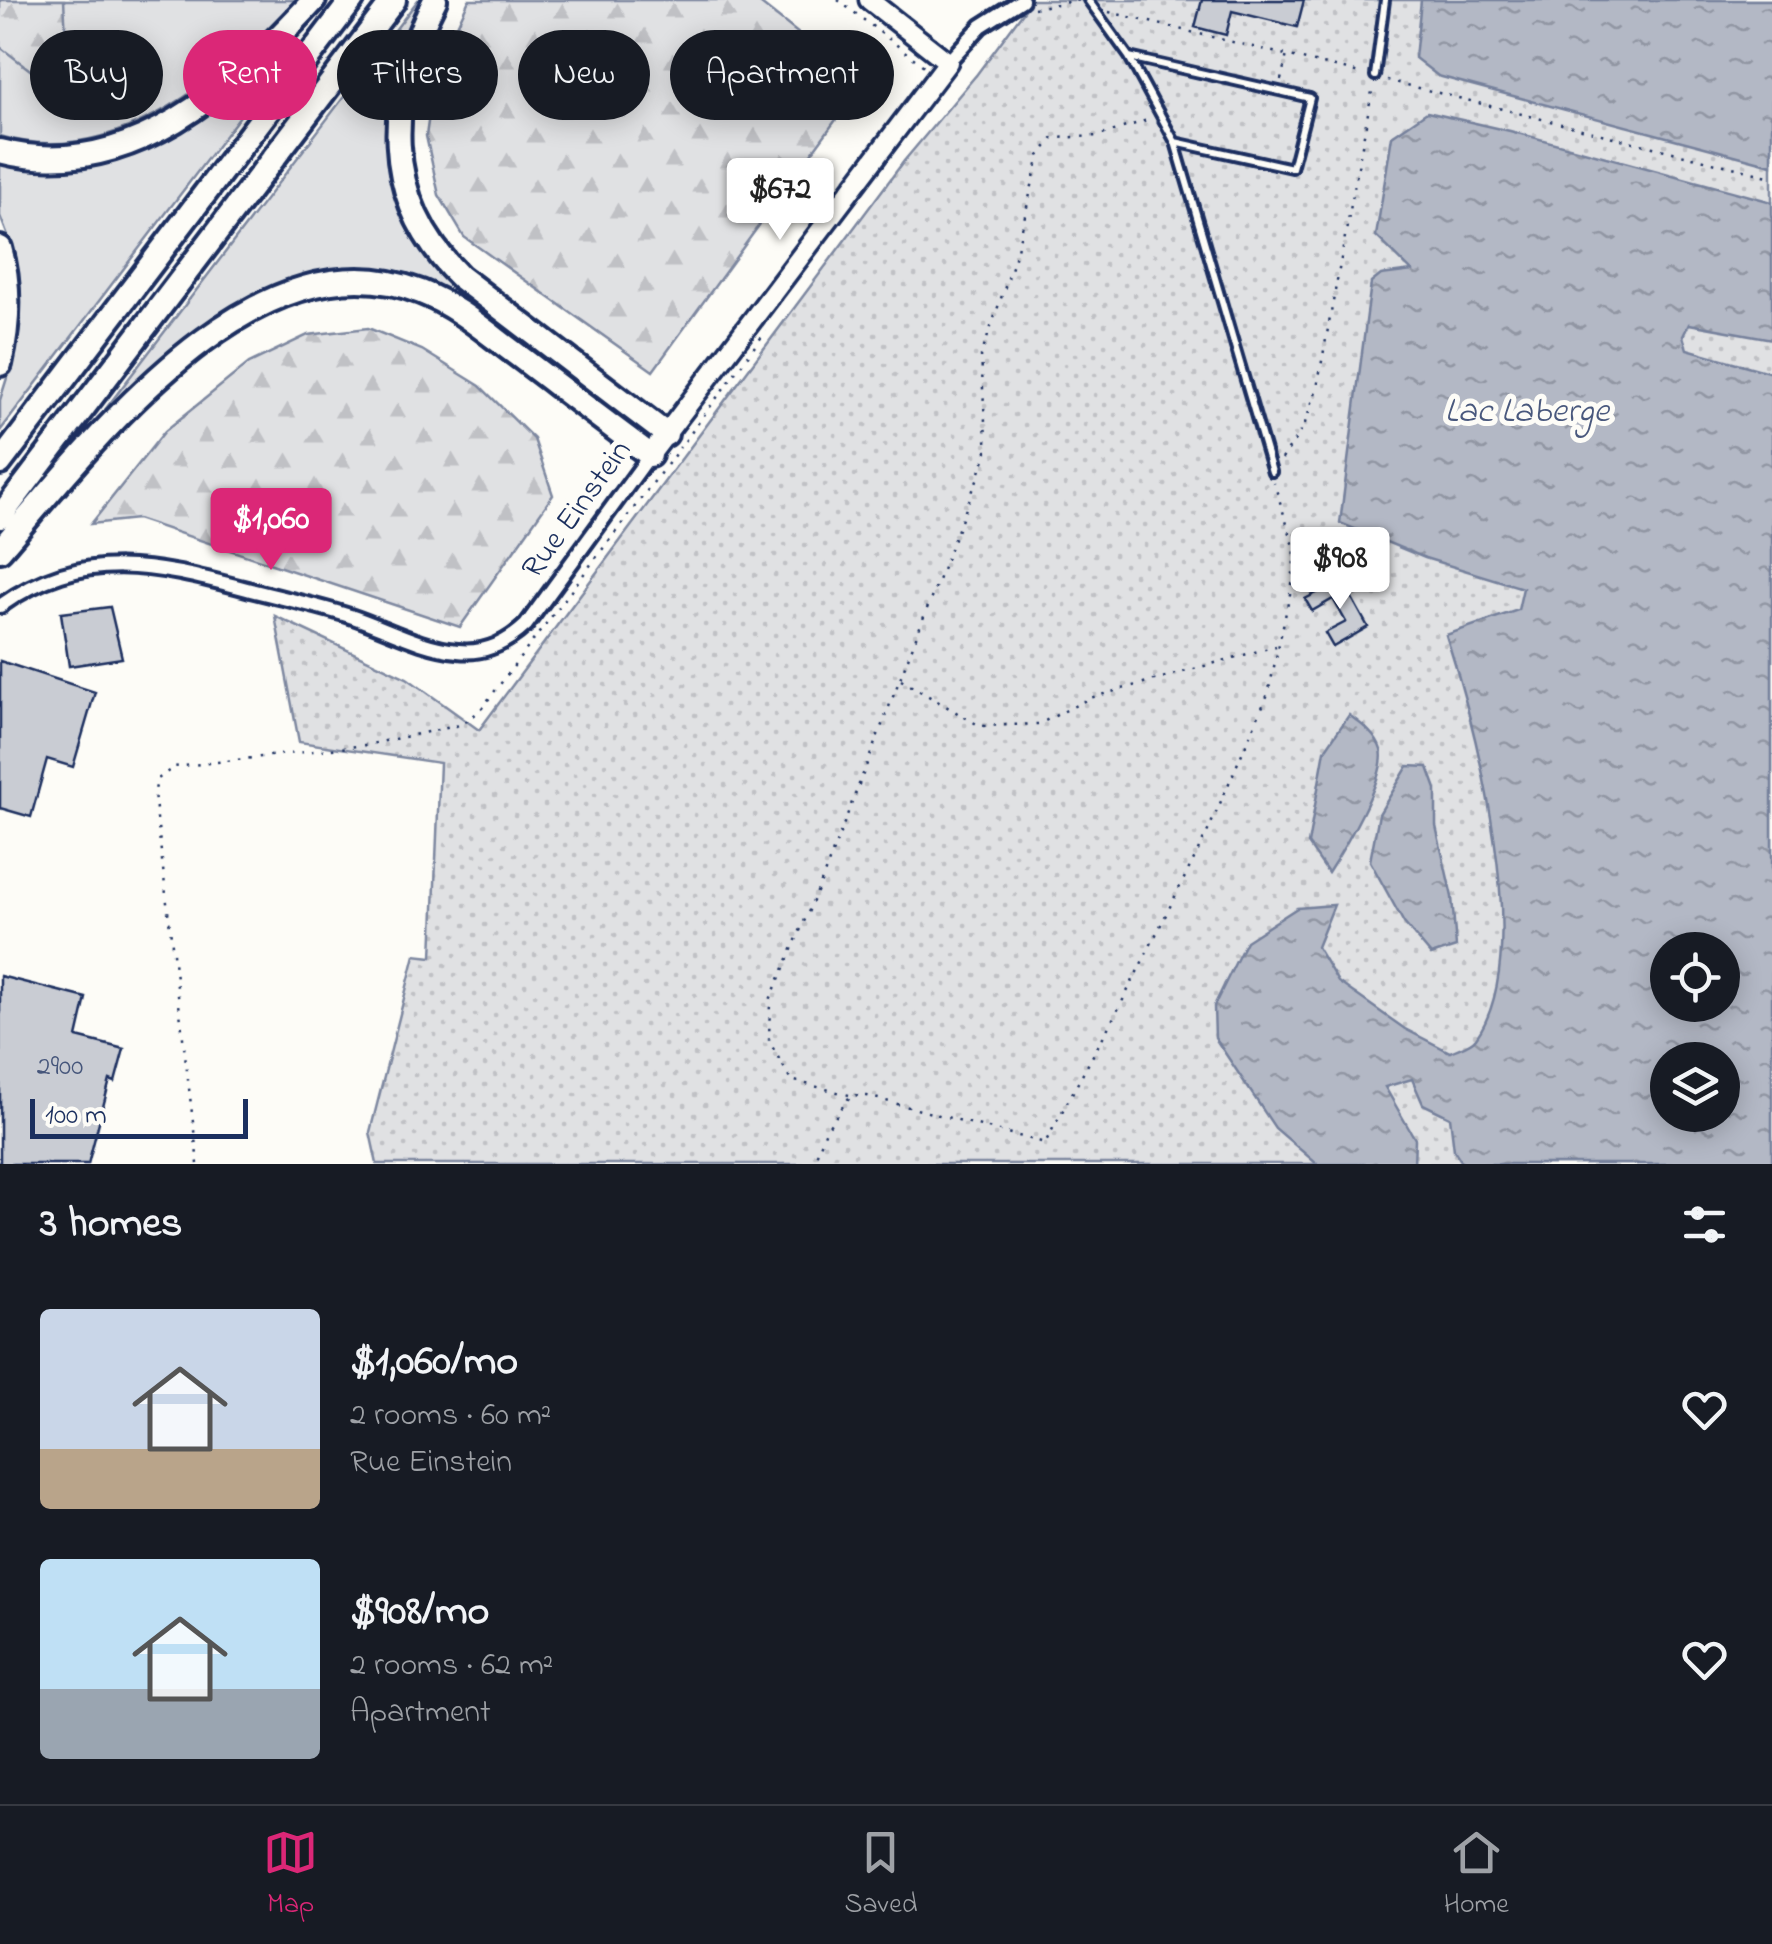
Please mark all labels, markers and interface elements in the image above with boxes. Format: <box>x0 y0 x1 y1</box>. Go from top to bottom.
chip: Buy <box>30 30 163 120</box>
chip: Rent <box>183 30 317 120</box>
chip: Filters <box>337 30 498 120</box>
chip: New <box>518 30 650 120</box>
chip: Apartment <box>670 30 894 120</box>
pin: $672 <box>721 158 839 243</box>
text: $672 <box>749 167 811 214</box>
water label: Lac Laberge <box>1445 387 1611 439</box>
street label: Rue Einstein <box>511 431 644 589</box>
pin: $1,060 <box>190 488 352 573</box>
text: $1,060 <box>233 497 309 544</box>
pin: $908 <box>1281 527 1399 612</box>
text: $908 <box>1313 536 1367 583</box>
map controls <box>1650 932 1740 1132</box>
button: locate <box>1650 932 1740 1022</box>
button: layers <box>1650 1042 1740 1132</box>
house number: 2900 <box>37 1047 83 1088</box>
scale bar <box>30 1094 248 1138</box>
text: 100 m <box>45 1096 107 1137</box>
text: 3 homes <box>40 1194 182 1255</box>
icon: filters <box>1677 1197 1732 1252</box>
text: $1,060/mo <box>350 1332 518 1393</box>
icon: home <box>120 1349 240 1469</box>
icon: heart <box>1677 1382 1732 1437</box>
text: 2 rooms · 60 m² <box>350 1393 551 1440</box>
text: Rue Einstein <box>350 1440 512 1487</box>
text: $908/mo <box>350 1582 489 1643</box>
icon: home <box>120 1599 240 1719</box>
icon: heart <box>1677 1632 1732 1687</box>
text: 2 rooms · 62 m² <box>350 1643 553 1690</box>
text: Apartment <box>350 1690 491 1737</box>
tab: Map <box>263 1825 318 1926</box>
tab: Saved <box>844 1825 917 1926</box>
tab: Home <box>1444 1825 1509 1926</box>

